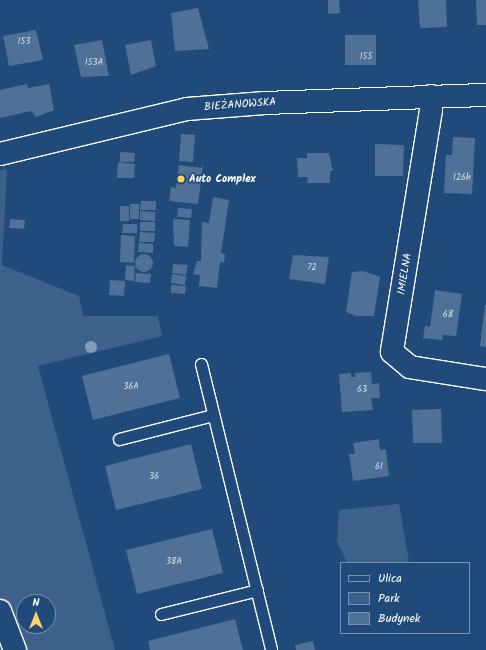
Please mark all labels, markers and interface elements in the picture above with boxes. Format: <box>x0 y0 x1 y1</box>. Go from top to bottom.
house number: 153 <box>18 37 30 47</box>
house number: 155 <box>360 52 372 62</box>
house number: 153A <box>85 58 103 68</box>
street label: BIEŻANOWSKA <box>204 96 276 114</box>
place label: Auto Complex <box>189 172 256 186</box>
house number: 126h <box>453 173 471 183</box>
marker: Auto Complex <box>176 174 186 184</box>
street label: IMIELNA <box>395 252 415 296</box>
house number: 72 <box>307 263 317 273</box>
house number: 68 <box>443 310 453 320</box>
house number: 36A <box>123 382 139 392</box>
house number: 63 <box>357 385 367 395</box>
house number: 61 <box>375 462 383 472</box>
house number: 36 <box>149 472 159 482</box>
house number: 38A <box>166 557 182 567</box>
legend <box>340 562 470 634</box>
text: Ulica <box>378 569 402 588</box>
text: Park <box>378 589 400 608</box>
north arrow <box>16 594 56 634</box>
text: N <box>33 594 39 612</box>
text: Budynek <box>378 609 420 628</box>

